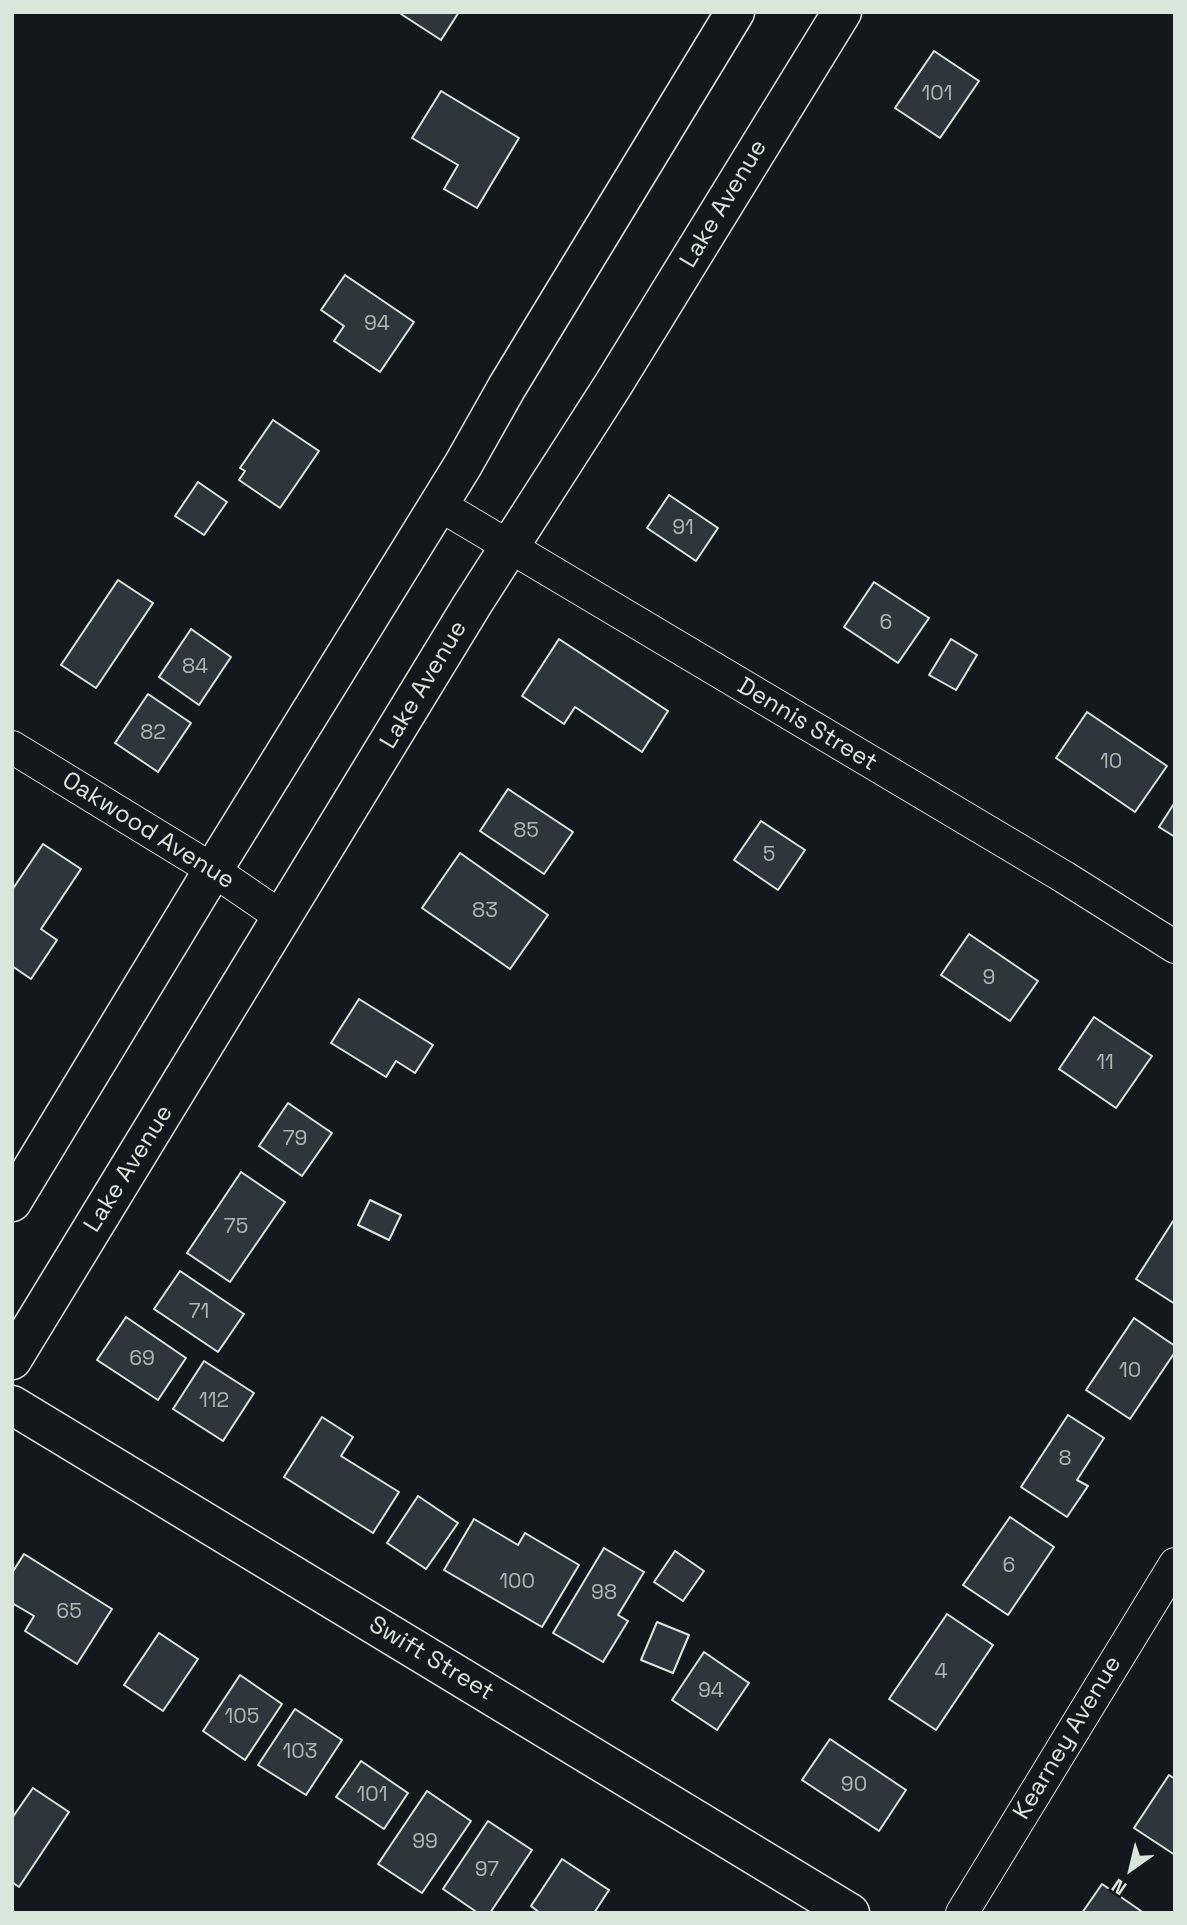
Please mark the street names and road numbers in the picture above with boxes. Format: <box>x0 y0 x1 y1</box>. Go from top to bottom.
street label: Lake Avenue <box>674 135 774 273</box>
street label: Lake Avenue <box>374 616 474 754</box>
street label: Dennis Street <box>732 672 882 778</box>
street label: Oakwood Avenue <box>56 766 240 896</box>
street label: Lake Avenue <box>79 1100 179 1238</box>
street label: Swift Street <box>363 1610 499 1708</box>
street label: Kearney Avenue <box>1008 1651 1128 1825</box>

